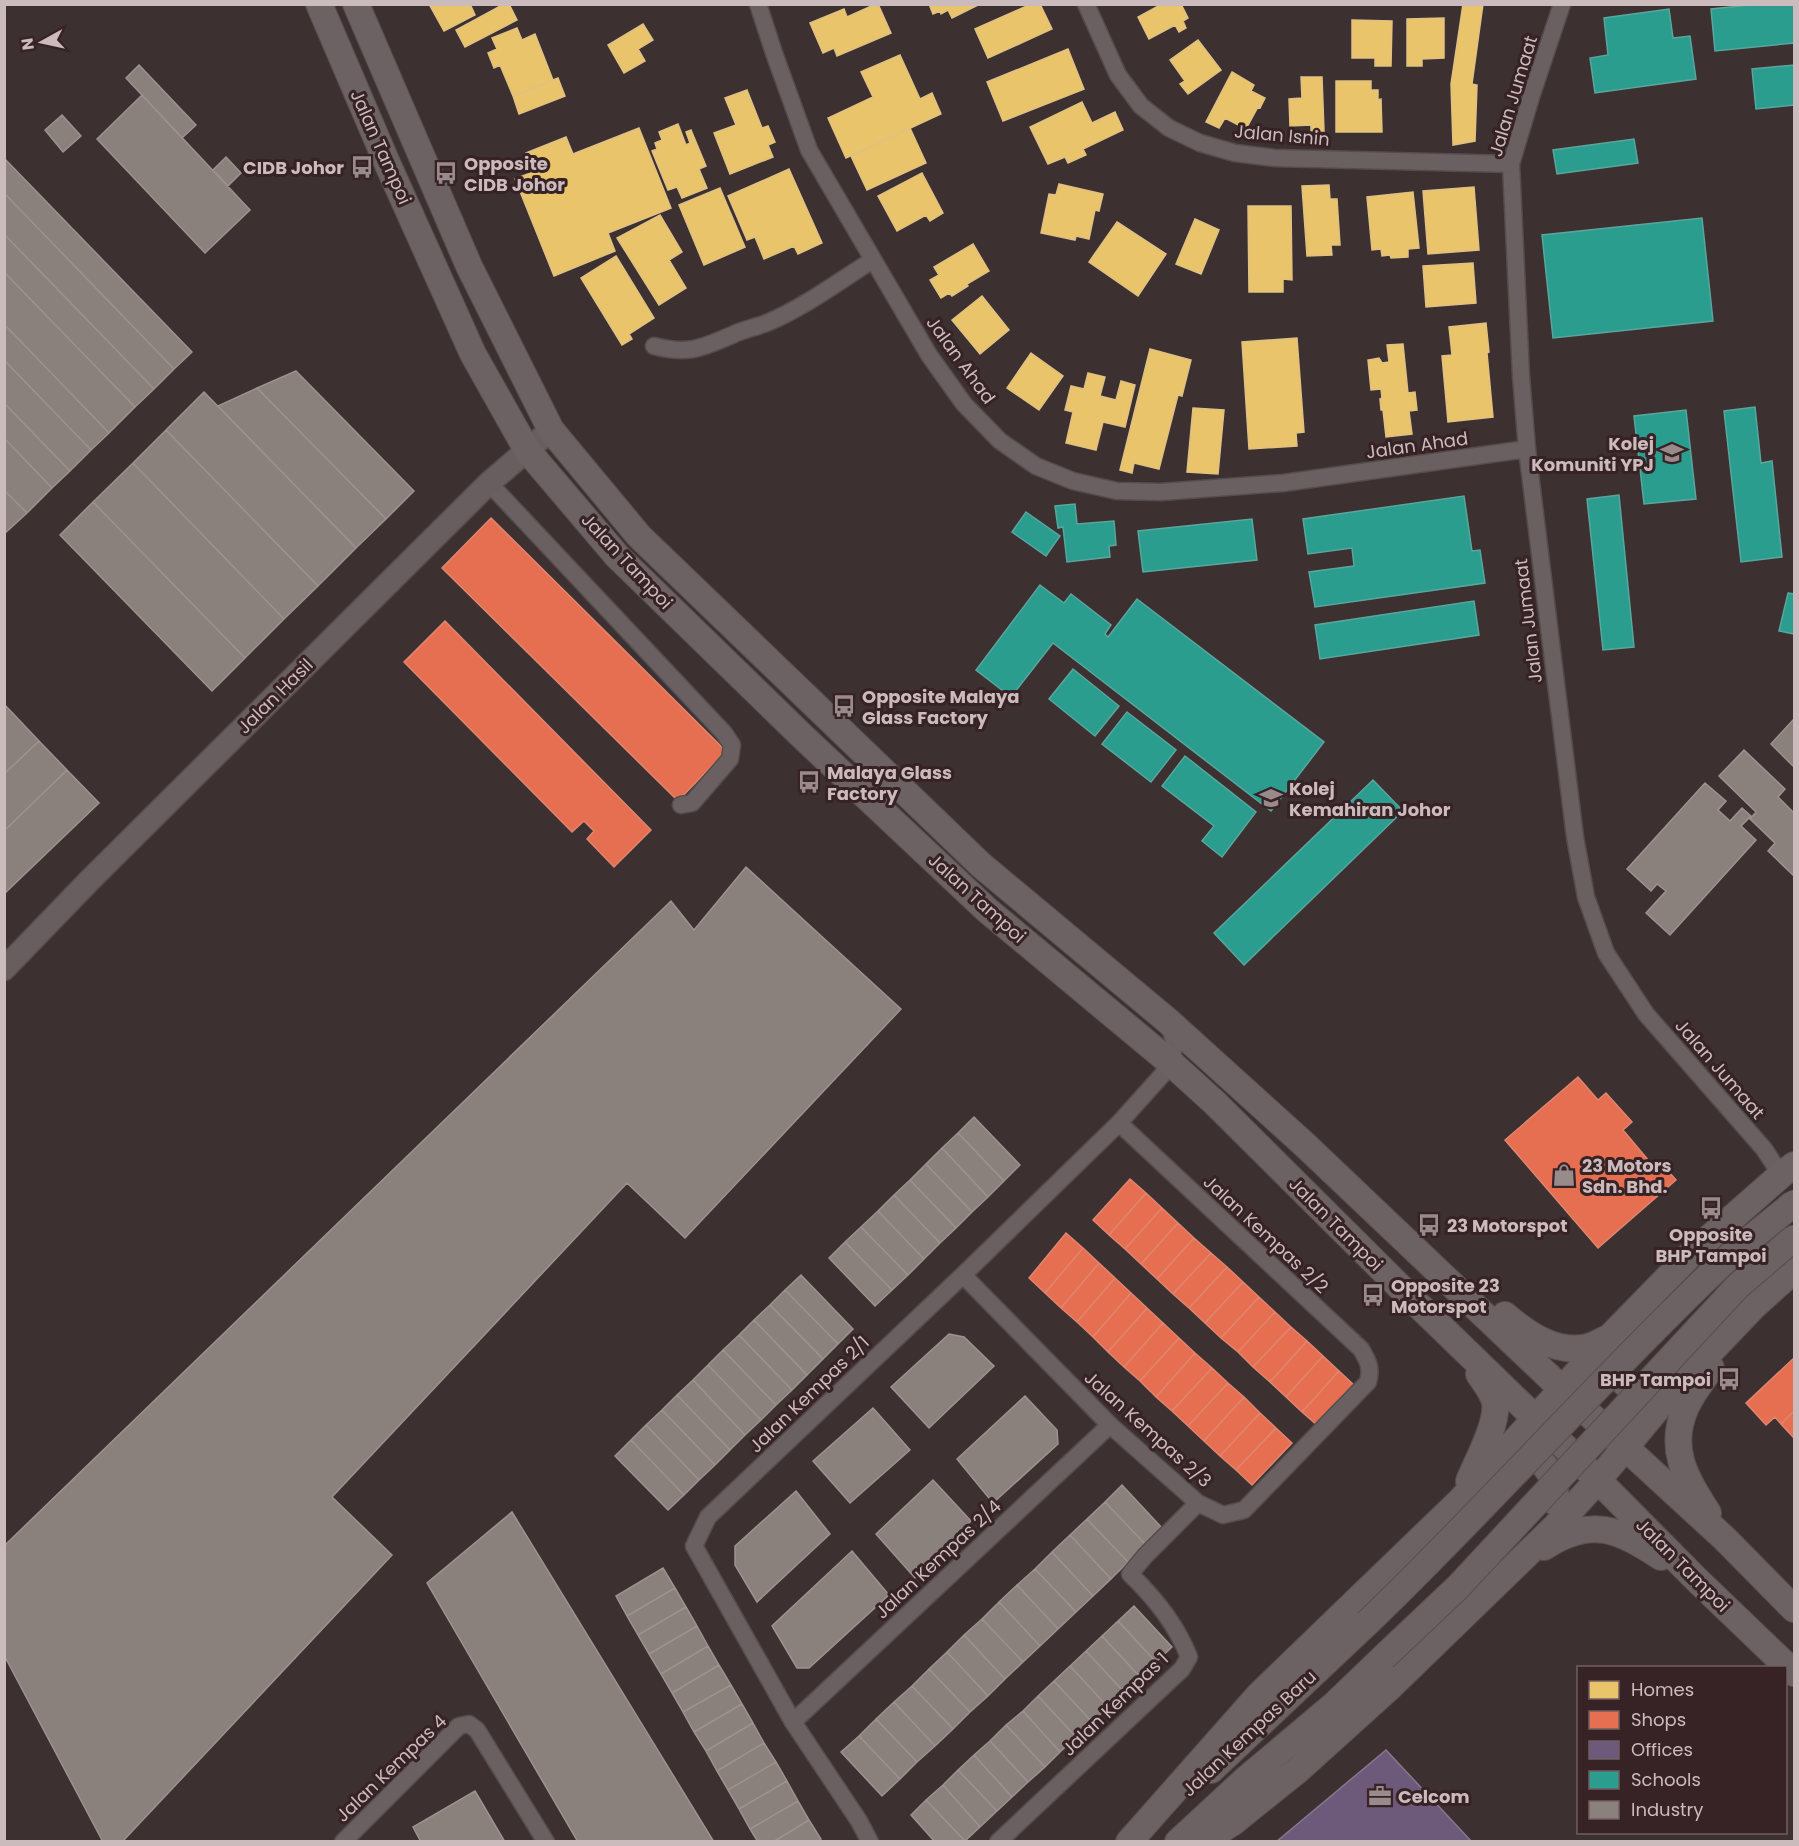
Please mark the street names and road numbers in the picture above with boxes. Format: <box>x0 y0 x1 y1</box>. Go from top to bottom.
street label: Jalan Jumaat <box>1483 33 1543 159</box>
street label: Jalan Tampoi <box>345 86 417 208</box>
street label: Jalan Isnin <box>1233 118 1331 152</box>
street label: Jalan Ahad <box>921 311 1001 409</box>
street label: Jalan Ahad <box>1364 425 1470 465</box>
street label: Jalan Tampoi <box>576 507 678 615</box>
street label: Jalan Jumaat <box>1508 557 1548 685</box>
street label: Jalan Hasil <box>232 653 318 739</box>
street label: Jalan Tampoi <box>923 847 1031 949</box>
street label: Jalan Jumaat <box>1670 1014 1770 1124</box>
street label: Jalan Kempas 2/2 <box>1198 1169 1334 1299</box>
street label: Jalan Tampoi <box>1284 1172 1388 1276</box>
street label: Jalan Kempas 2/1 <box>743 1330 875 1458</box>
street label: Jalan Kempas 2/3 <box>1079 1365 1217 1493</box>
street label: Jalan Kempas 2/4 <box>870 1494 1006 1624</box>
street label: Jalan Tampoi <box>1631 1513 1735 1617</box>
street label: Jalan Kempas 1 <box>1056 1647 1174 1761</box>
street label: Jalan Kempas Baru <box>1176 1664 1322 1802</box>
street label: Jalan Kempas 4 <box>330 1709 452 1827</box>

